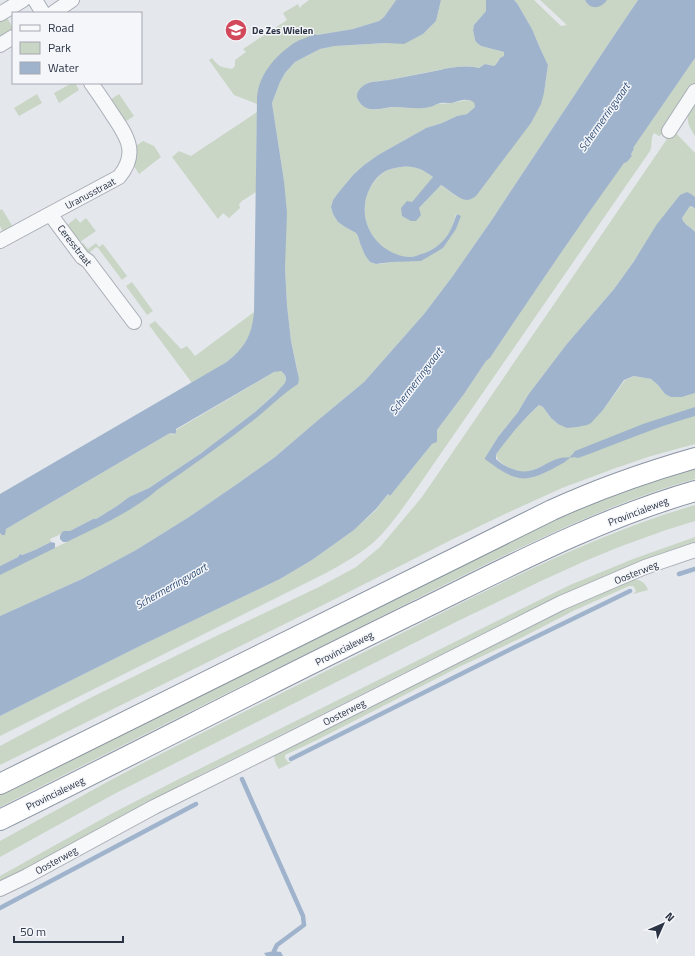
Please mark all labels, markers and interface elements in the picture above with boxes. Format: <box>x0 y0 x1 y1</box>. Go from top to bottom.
legend <box>12 12 142 84</box>
school or university icon: De Zes Wielen <box>223 17 249 43</box>
text: Road <box>48 18 74 37</box>
place label: De Zes Wielen <box>252 23 313 38</box>
text: Park <box>48 38 71 57</box>
text: Water <box>48 58 79 77</box>
water label: Schermerringvaart <box>574 78 634 154</box>
street label: Uranusstraat <box>62 174 119 213</box>
street label: Ceresstraat <box>54 222 96 269</box>
water label: Schermerringvaart <box>385 343 447 418</box>
street label: Provincialeweg <box>606 493 671 530</box>
street label: Oosterweg <box>612 557 660 588</box>
water label: Schermerringvaart <box>132 558 211 613</box>
street label: Provincialeweg <box>313 627 376 670</box>
street label: Oosterweg <box>320 695 368 730</box>
street label: Provincialeweg <box>23 773 87 814</box>
street label: Oosterweg <box>32 843 80 878</box>
north arrow <box>643 904 683 944</box>
text: N <box>662 909 678 925</box>
scale bar <box>14 918 123 944</box>
text: 50 m <box>20 922 46 941</box>

